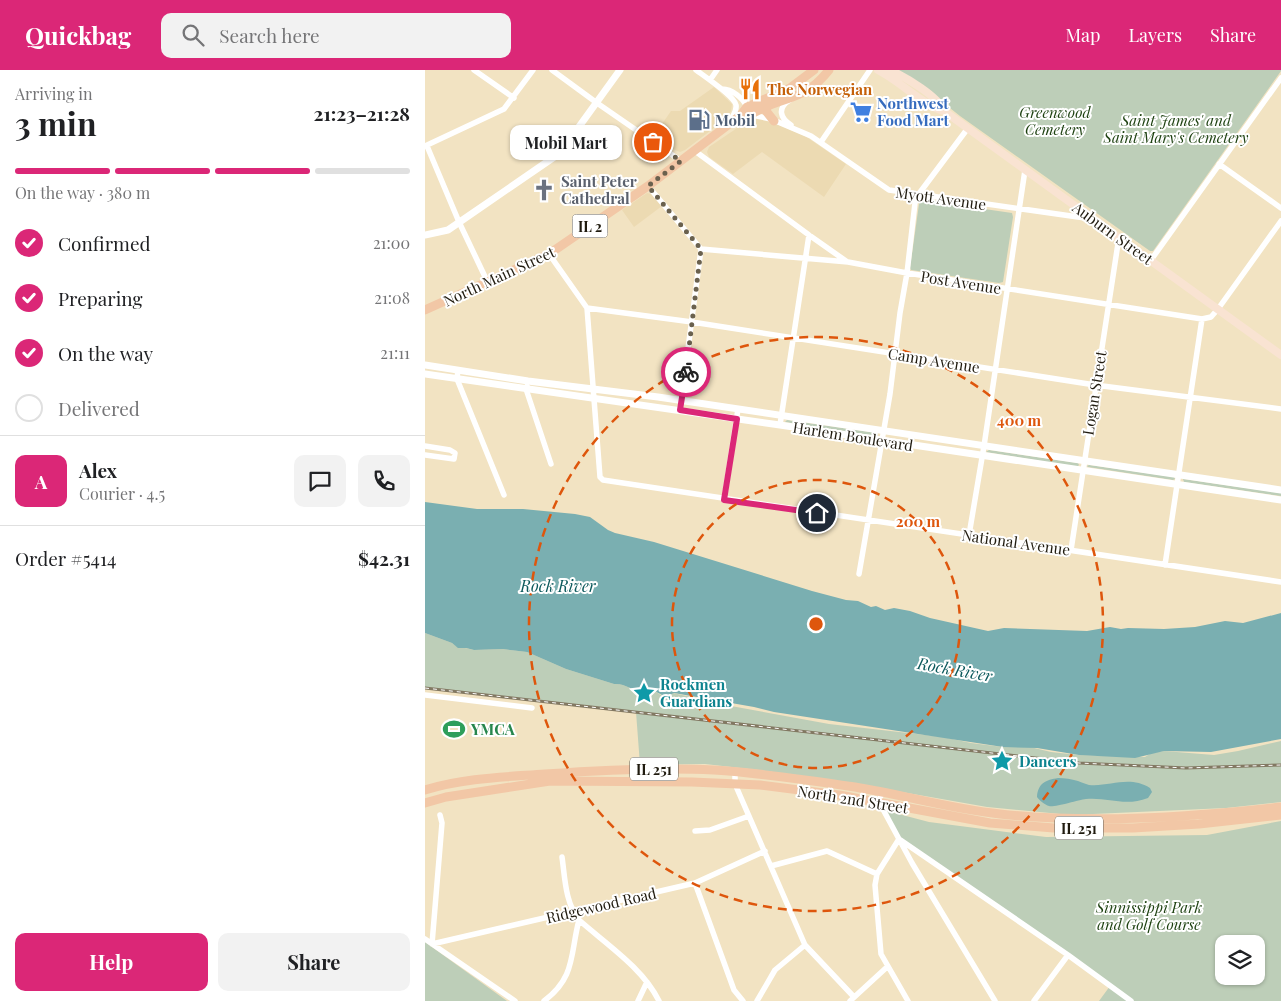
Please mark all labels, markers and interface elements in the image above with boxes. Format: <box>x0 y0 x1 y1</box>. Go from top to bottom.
search box <box>161 13 511 58</box>
text: Quickbag <box>25 19 131 51</box>
icon: search <box>179 21 207 49</box>
text: Search here <box>219 22 320 48</box>
text: Map <box>1065 23 1100 47</box>
text: Layers <box>1128 23 1182 47</box>
text: Share <box>1210 23 1256 47</box>
restaurant icon: The Norwegian <box>737 76 763 102</box>
place label: The Norwegian <box>767 79 873 99</box>
text: Arriving in <box>15 83 93 104</box>
place label: Northwest Food Mart <box>877 93 950 130</box>
supermarket icon: Northwest Food Mart <box>848 99 874 125</box>
text: 21:23–21:28 <box>313 100 410 126</box>
text: 3 min <box>15 101 97 144</box>
park label: Greenwood Cemetery <box>1019 102 1092 139</box>
fuel station icon: Mobil <box>686 107 712 133</box>
place label: Mobil <box>715 110 756 130</box>
park label: Saint James' and Saint Mary's Cemetery <box>1103 110 1248 147</box>
pin <box>632 121 674 163</box>
callout: Mobil Mart <box>511 124 623 160</box>
icon: bag <box>639 128 667 156</box>
text: Mobil Mart <box>525 132 607 153</box>
place label: Saint Peter Cathedral <box>561 171 637 208</box>
church icon: Saint Peter Cathedral <box>531 177 557 203</box>
text: On the way · 380 m <box>15 182 150 203</box>
street label: Myott Avenue <box>895 182 987 214</box>
street label: Auburn Street <box>1068 197 1158 269</box>
road number: IL 2 <box>573 214 607 238</box>
icon: check <box>15 229 43 257</box>
text: Confirmed <box>58 230 151 256</box>
text: 21:00 <box>373 232 410 253</box>
street label: North Main Street <box>440 241 559 311</box>
street label: Post Avenue <box>919 266 1003 298</box>
icon: check <box>15 284 43 312</box>
text: Preparing <box>58 285 143 311</box>
text: 21:08 <box>374 287 410 308</box>
icon: check <box>15 339 43 367</box>
text: On the way <box>58 340 153 366</box>
text: 21:11 <box>380 342 410 363</box>
street label: Camp Avenue <box>887 343 981 377</box>
courier <box>661 347 711 397</box>
street label: Logan Street <box>1077 349 1111 437</box>
icon: bike <box>672 358 700 386</box>
text: Delivered <box>58 395 140 421</box>
text: 400 m <box>997 410 1042 430</box>
street label: Harlem Boulevard <box>791 417 915 455</box>
button: chat <box>294 455 346 507</box>
button: phone <box>358 455 410 507</box>
text: Alex <box>79 457 117 483</box>
text: A <box>35 468 47 494</box>
text: Courier · 4.5 <box>79 483 165 504</box>
pin <box>796 492 838 534</box>
icon: home <box>803 499 831 527</box>
text: 200 m <box>896 511 941 531</box>
street label: National Avenue <box>961 525 1071 559</box>
text: Order #5414 <box>15 545 116 571</box>
text: $42.31 <box>358 545 410 571</box>
water label: Rock River <box>519 575 597 596</box>
centre of rings <box>807 615 825 633</box>
water label: Rock River <box>915 652 995 686</box>
place label: Rockmen Guardians <box>660 674 732 711</box>
place icon: Rockmen Guardians <box>631 680 657 706</box>
sports icon: YMCA <box>441 716 467 742</box>
place label: YMCA <box>470 719 516 739</box>
place icon: Dancers <box>989 748 1015 774</box>
place label: Dancers <box>1019 751 1076 771</box>
road number: IL 251 <box>630 758 678 781</box>
street label: North 2nd Street <box>796 780 911 818</box>
road number: IL 251 <box>1055 816 1103 840</box>
street label: Ridgewood Road <box>544 883 658 927</box>
park label: Sinnissippi Park and Golf Course <box>1095 897 1202 934</box>
button: Help <box>15 933 208 991</box>
button: Share <box>218 933 410 991</box>
map controls <box>1215 935 1265 985</box>
button: layers <box>1215 935 1265 985</box>

